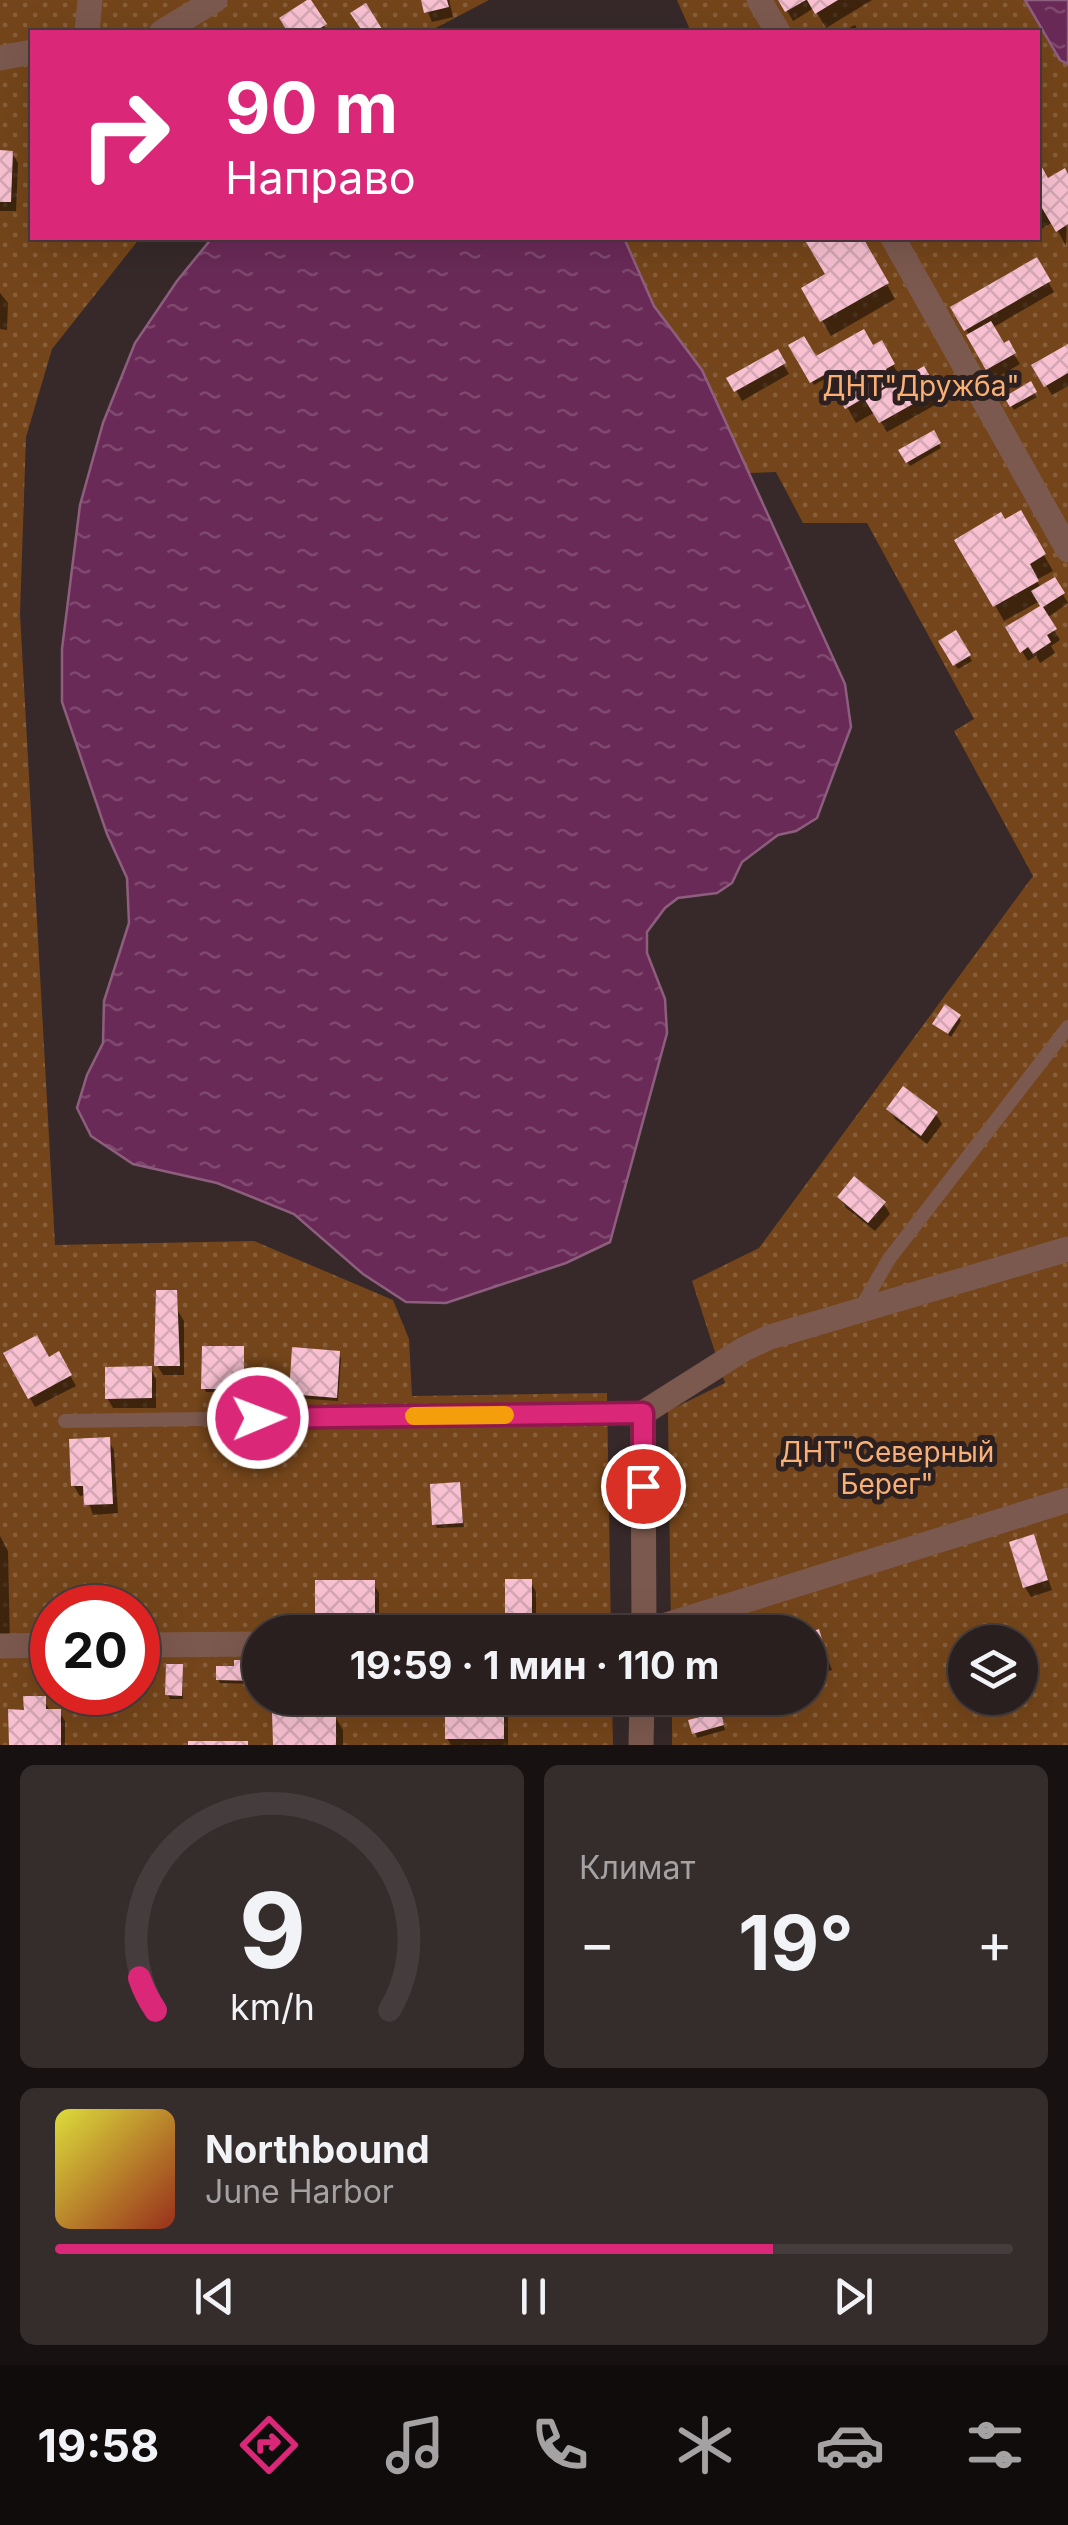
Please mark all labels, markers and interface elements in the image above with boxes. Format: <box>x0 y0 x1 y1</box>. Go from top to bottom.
text: 90 m <box>225 65 398 150</box>
icon: right <box>60 70 190 200</box>
text: Направо <box>225 150 416 205</box>
park label: ДНТ"Дружба" <box>823 369 1019 403</box>
position arrow <box>206 1366 310 1470</box>
park label: ДНТ"Северный Берег" <box>780 1435 994 1501</box>
pin <box>601 1444 686 1529</box>
icon: arrive <box>616 1459 671 1514</box>
speed limit sign: 20 <box>30 1585 160 1715</box>
map controls <box>948 1625 1038 1715</box>
button: layers <box>948 1625 1038 1715</box>
text: 19:59 · 1 мин · 110 m <box>350 1642 719 1688</box>
text: Климат <box>579 1848 695 1887</box>
text: 9 <box>238 1867 306 1993</box>
text: 19° <box>738 1897 854 1988</box>
text: − <box>579 1910 615 1976</box>
text: + <box>977 1910 1013 1976</box>
text: km/h <box>230 1985 314 2029</box>
text: Northbound <box>205 2126 430 2172</box>
text: June Harbor <box>205 2172 394 2211</box>
icon: previous <box>187 2269 242 2324</box>
icon: pause <box>506 2269 561 2324</box>
icon: next <box>826 2269 881 2324</box>
icon: directions <box>234 2410 304 2480</box>
icon: music <box>380 2410 450 2480</box>
icon: phone <box>525 2410 595 2480</box>
icon: climate <box>670 2410 740 2480</box>
icon: car <box>815 2410 885 2480</box>
icon: filters <box>960 2410 1030 2480</box>
text: 19:58 <box>38 2418 159 2473</box>

